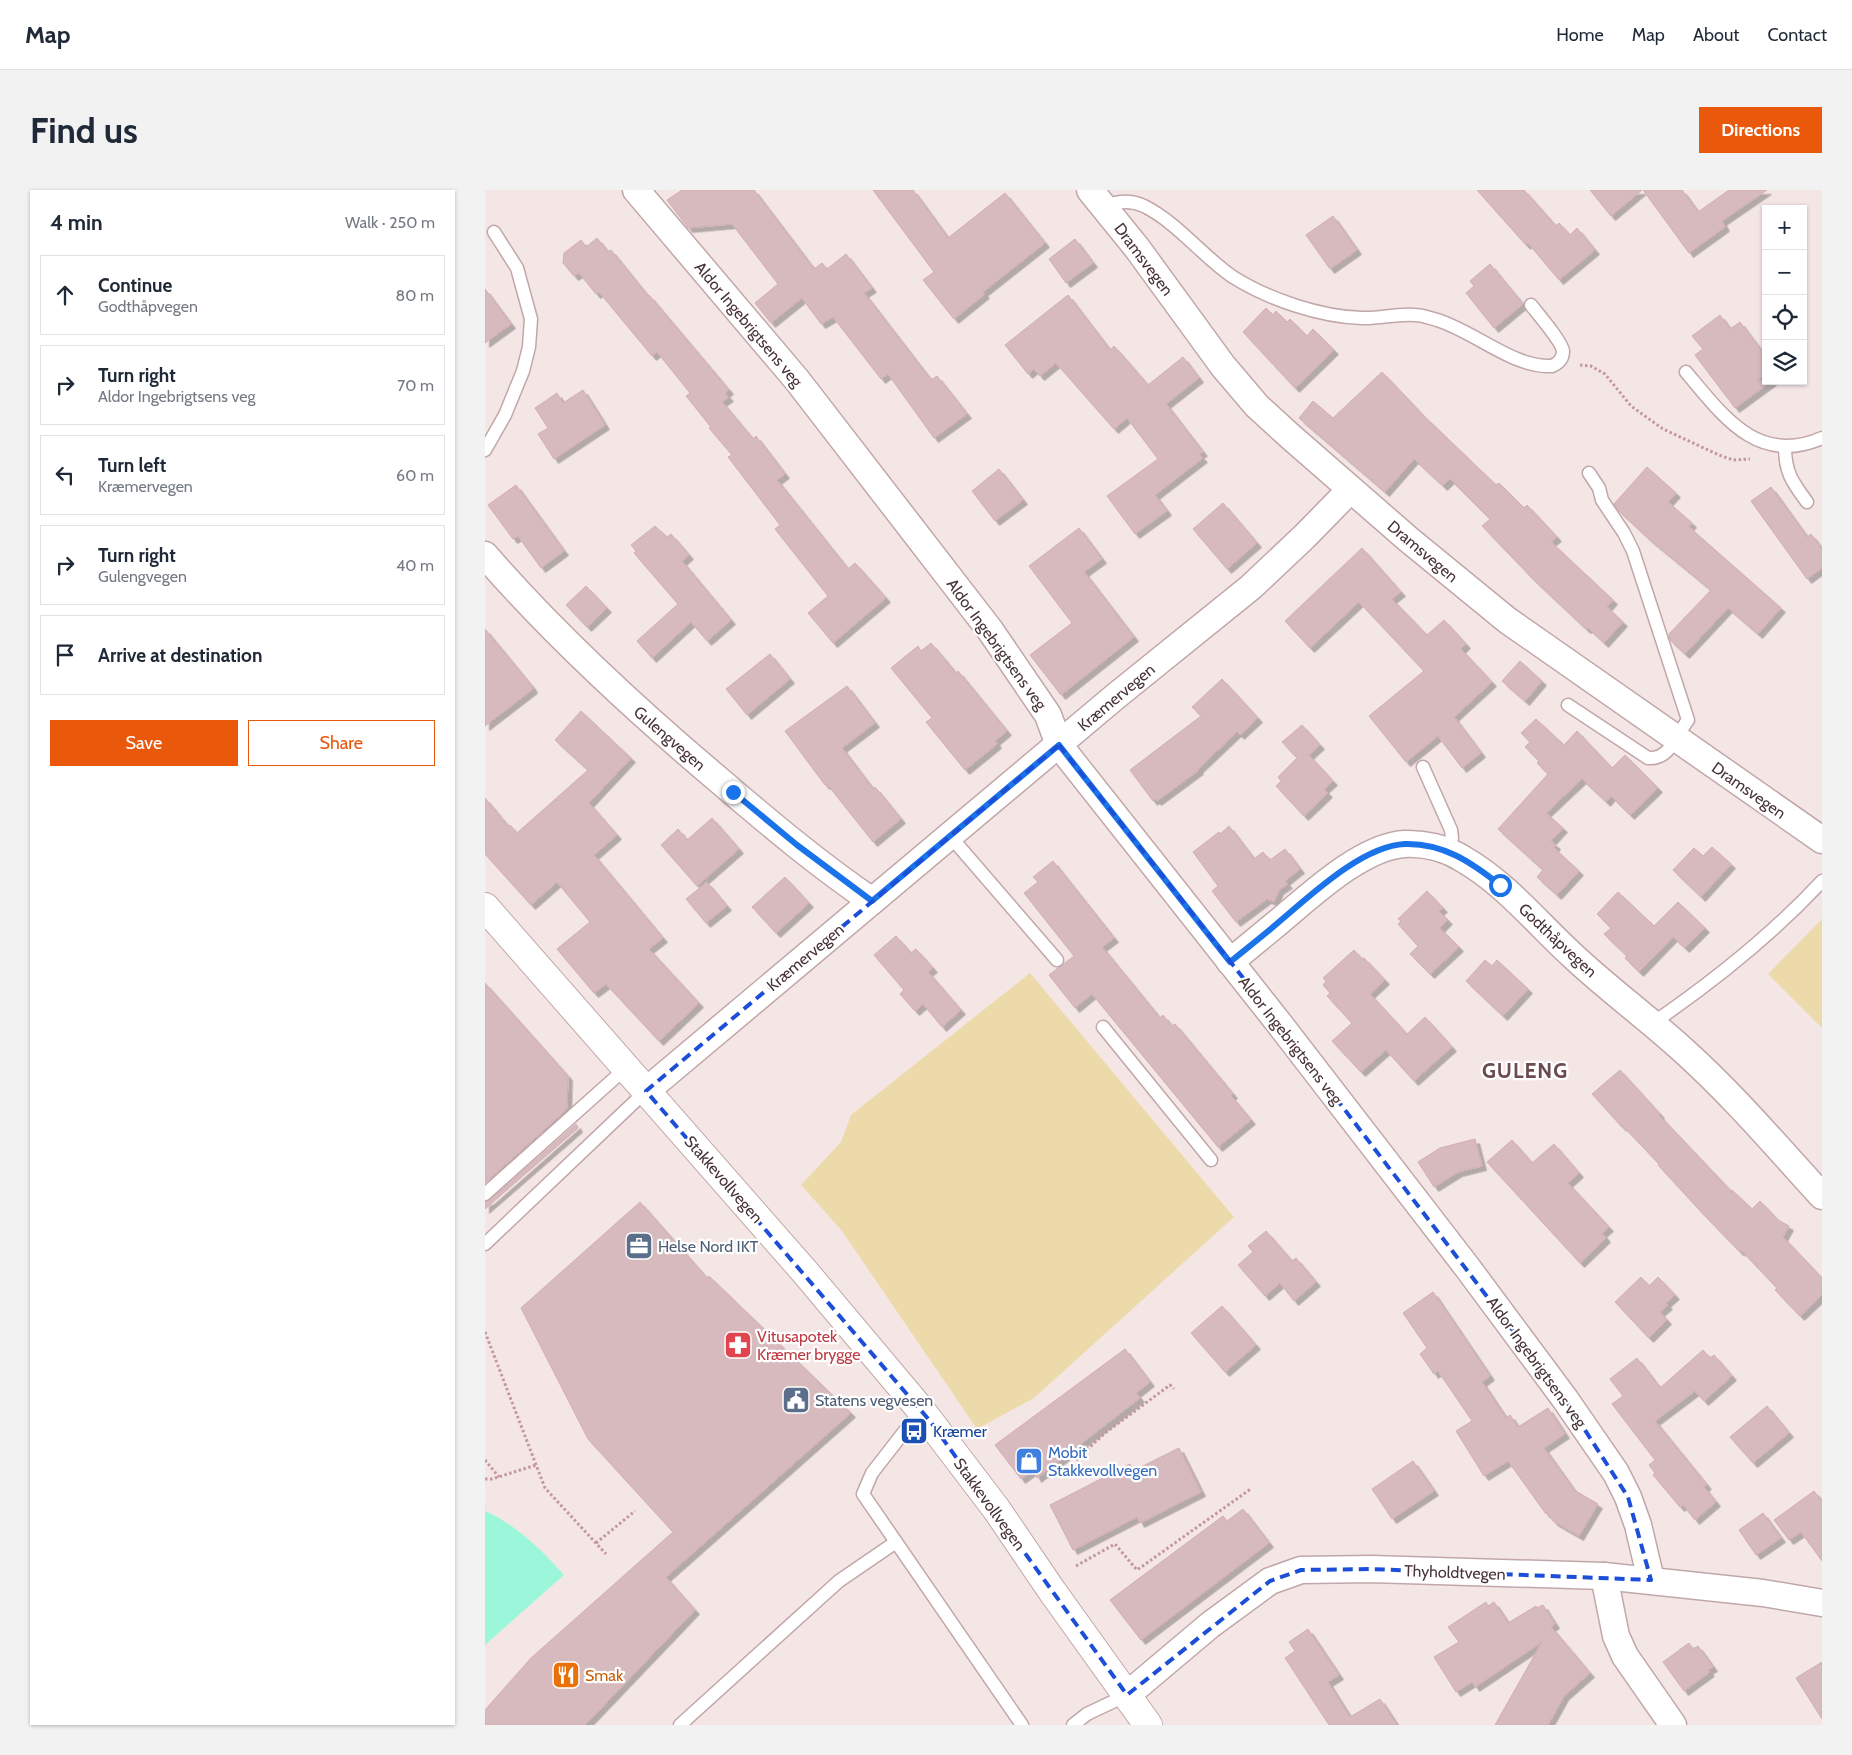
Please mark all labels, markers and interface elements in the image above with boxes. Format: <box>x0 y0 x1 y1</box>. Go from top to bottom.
text: Map <box>25 20 71 49</box>
text: Home <box>1556 24 1604 46</box>
text: Map <box>1632 24 1665 46</box>
text: About <box>1693 24 1739 46</box>
text: Contact <box>1767 24 1827 46</box>
button: Directions <box>1699 107 1822 153</box>
text: Find us <box>30 109 138 152</box>
map controls <box>1762 205 1807 385</box>
button: + <box>1762 205 1807 250</box>
text: 4 min <box>50 210 103 235</box>
text: Walk · 250 m <box>345 213 435 232</box>
street label: Dramsvegen <box>1110 219 1177 299</box>
button: − <box>1762 250 1807 295</box>
street label: Aldor Ingebrigtsens veg <box>691 258 807 391</box>
text: Continue <box>98 274 172 297</box>
icon: ahead <box>51 281 79 309</box>
text: 80 m <box>396 286 434 305</box>
button: locate <box>1762 295 1807 340</box>
text: Godthåpvegen <box>98 297 198 316</box>
button: layers <box>1762 340 1807 385</box>
text: Turn right <box>98 364 176 387</box>
icon: right <box>51 371 79 399</box>
text: 70 m <box>397 376 434 395</box>
text: Aldor Ingebrigtsens veg <box>98 387 255 406</box>
text: Turn left <box>98 454 166 477</box>
icon: left <box>51 461 79 489</box>
text: 60 m <box>396 466 434 485</box>
text: Kræmervegen <box>98 477 193 496</box>
street label: Dramsvegen <box>1384 517 1462 586</box>
text: Turn right <box>98 544 176 567</box>
icon: right <box>51 551 79 579</box>
text: 40 m <box>396 556 434 575</box>
text: Gulengvegen <box>98 567 187 586</box>
street label: Aldor Ingebrigtsens veg <box>943 575 1051 714</box>
icon: arrive <box>51 641 79 669</box>
text: Arrive at destination <box>98 644 262 667</box>
street label: Kræmervegen <box>1074 660 1159 735</box>
street label: Gulengvegen <box>630 702 709 775</box>
button: Save <box>50 720 238 766</box>
button: Share <box>248 720 435 766</box>
street label: Dramsvegen <box>1708 758 1789 823</box>
route end <box>722 781 745 804</box>
route start <box>1489 874 1512 897</box>
street label: Godthåpvegen <box>1515 899 1601 981</box>
street label: Kræmervegen <box>763 920 848 995</box>
street label: Aldor Ingebrigtsens veg <box>1235 972 1347 1109</box>
district label: GULENG <box>1482 1058 1568 1083</box>
street label: Stakkevollvegen <box>681 1132 767 1227</box>
office icon: Helse Nord IKT <box>624 1231 654 1261</box>
place label: Helse Nord IKT <box>658 1237 759 1256</box>
street label: Aldor Ingebrigtsens veg <box>1483 1293 1591 1432</box>
place label: Vitusapotek Kræmer brygge <box>757 1327 860 1364</box>
pharmacy icon: Vitusapotek Kræmer brygge <box>723 1330 753 1360</box>
public building icon: Statens vegvesen <box>781 1385 811 1415</box>
place label: Statens vegvesen <box>815 1391 933 1410</box>
bus stop icon: Kræmer <box>899 1416 929 1446</box>
place label: Kræmer <box>933 1422 988 1441</box>
place label: Mobit Stakkevollvegen <box>1048 1443 1157 1480</box>
shop icon: Mobit Stakkevollvegen <box>1014 1446 1044 1476</box>
street label: Stakkevollvegen <box>950 1455 1029 1554</box>
street label: Thyholdtvegen <box>1404 1561 1506 1584</box>
restaurant icon: Smak <box>551 1660 581 1690</box>
place label: Smak <box>585 1666 624 1685</box>

